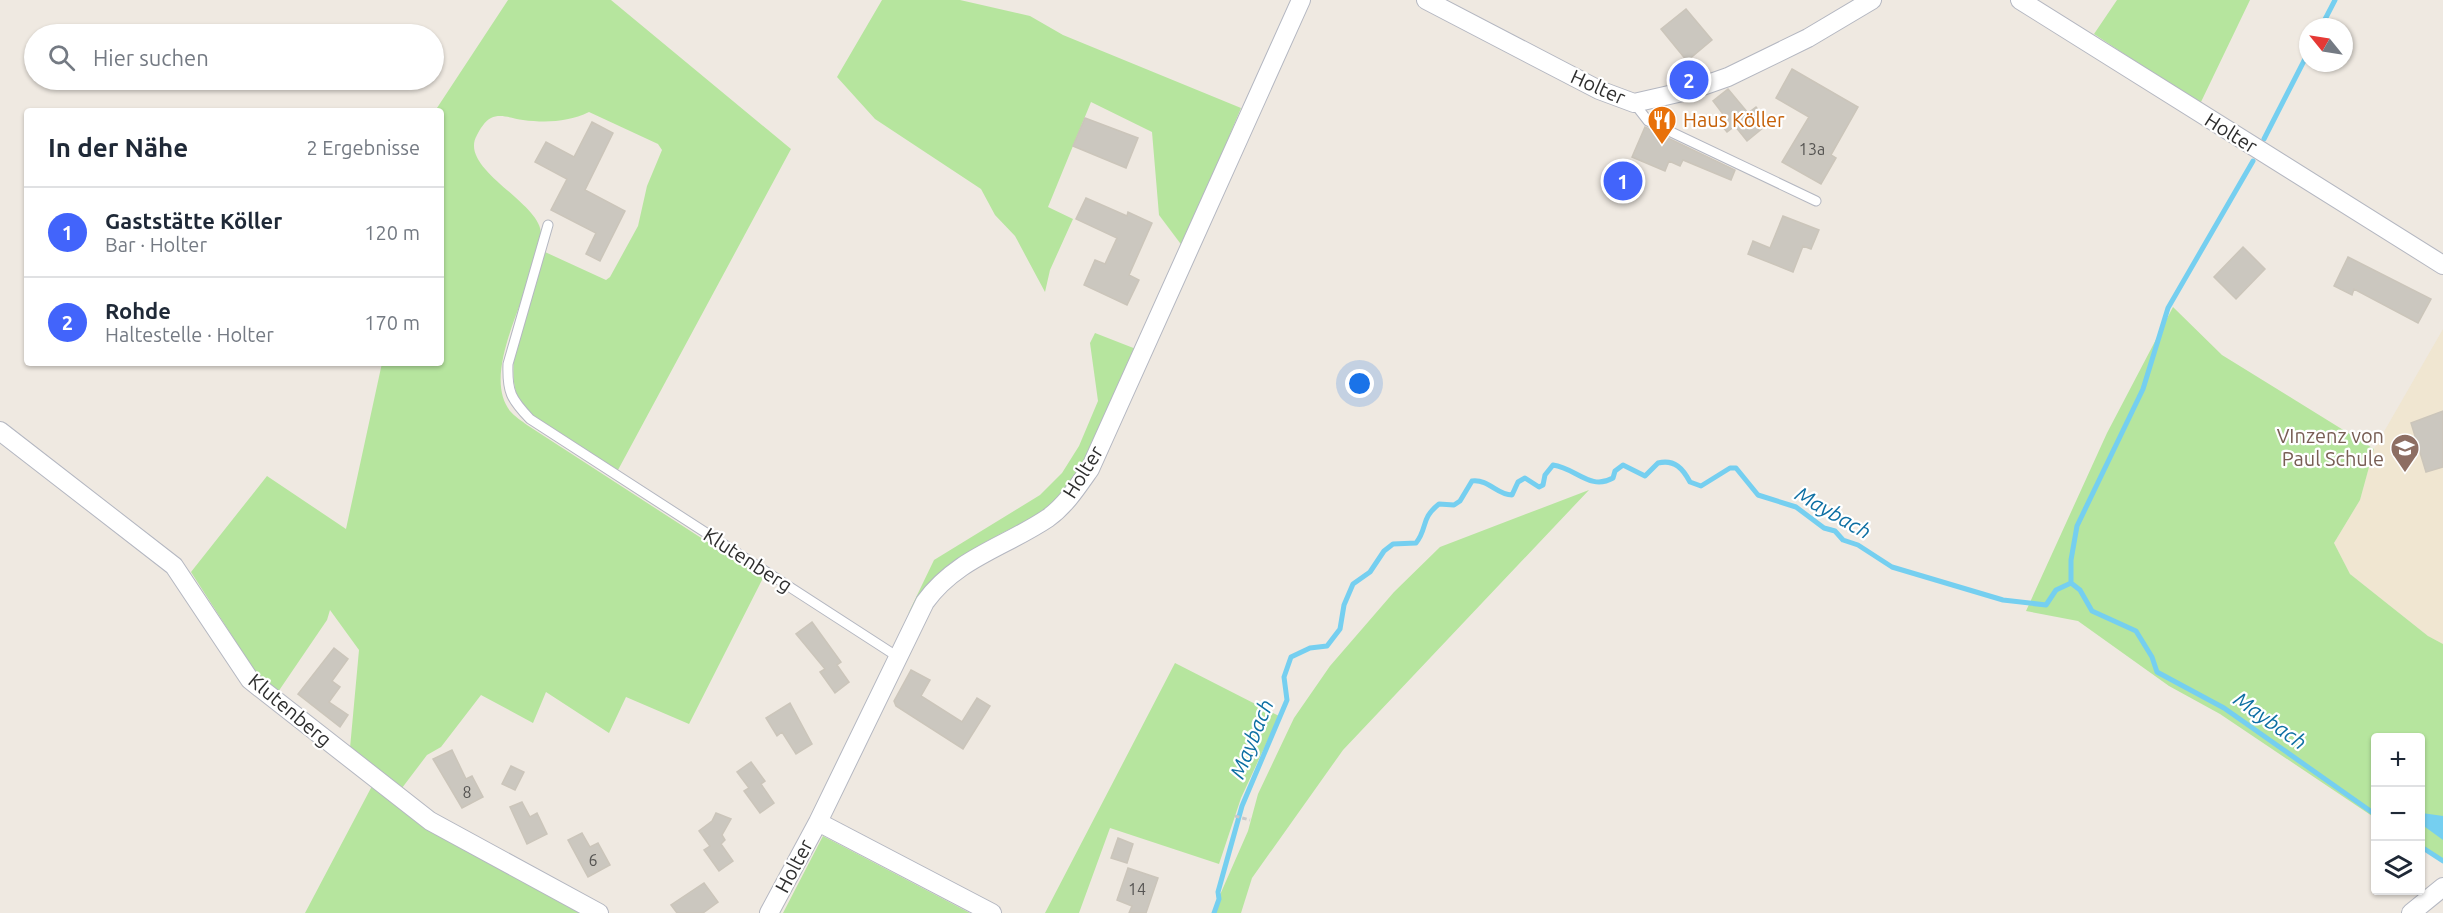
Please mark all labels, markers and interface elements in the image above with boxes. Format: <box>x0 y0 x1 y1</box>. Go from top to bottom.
north arrow <box>2299 18 2353 72</box>
search box <box>24 24 444 90</box>
icon: search <box>45 41 78 74</box>
text: Hier suchen <box>93 45 209 70</box>
pin: 2 <box>1670 58 1708 103</box>
street label: Holter <box>1567 64 1629 109</box>
restaurant icon: Haus Köller <box>1646 104 1678 146</box>
place label: Haus Köller <box>1683 108 1785 131</box>
street label: Holter <box>2201 108 2262 158</box>
text: In der Nähe <box>48 133 188 162</box>
text: 2 Ergebnisse <box>306 136 420 159</box>
house number: 13a <box>1799 140 1825 158</box>
pin: 1 <box>1604 158 1642 204</box>
text: Gaststätte Köller <box>105 208 282 233</box>
text: 1 <box>62 221 73 244</box>
text: 120 m <box>364 221 420 244</box>
text: Bar · Holter <box>105 233 207 256</box>
text: Rohde <box>105 298 171 323</box>
text: 2 <box>62 311 73 334</box>
text: 170 m <box>364 311 420 334</box>
text: Haltestelle · Holter <box>105 323 274 346</box>
your location <box>1345 369 1374 398</box>
place label: VInzenz von Paul Schule <box>2277 424 2384 470</box>
school or university icon: VInzenz von Paul Schule <box>2389 432 2421 474</box>
street label: Holter <box>1058 441 1108 502</box>
water label: Maybach <box>1791 481 1876 543</box>
street label: Klutenberg <box>700 522 797 597</box>
street label: Klutenberg <box>244 668 336 751</box>
water label: Maybach <box>2230 686 2312 754</box>
water label: Maybach <box>1224 696 1278 782</box>
map controls <box>2371 733 2425 895</box>
button: + <box>2371 733 2425 787</box>
house number: 8 <box>462 783 472 801</box>
button: − <box>2371 787 2425 841</box>
street label: Holter <box>770 835 817 896</box>
button: layers <box>2371 841 2425 895</box>
house number: 6 <box>588 851 598 869</box>
house number: 14 <box>1128 880 1146 898</box>

